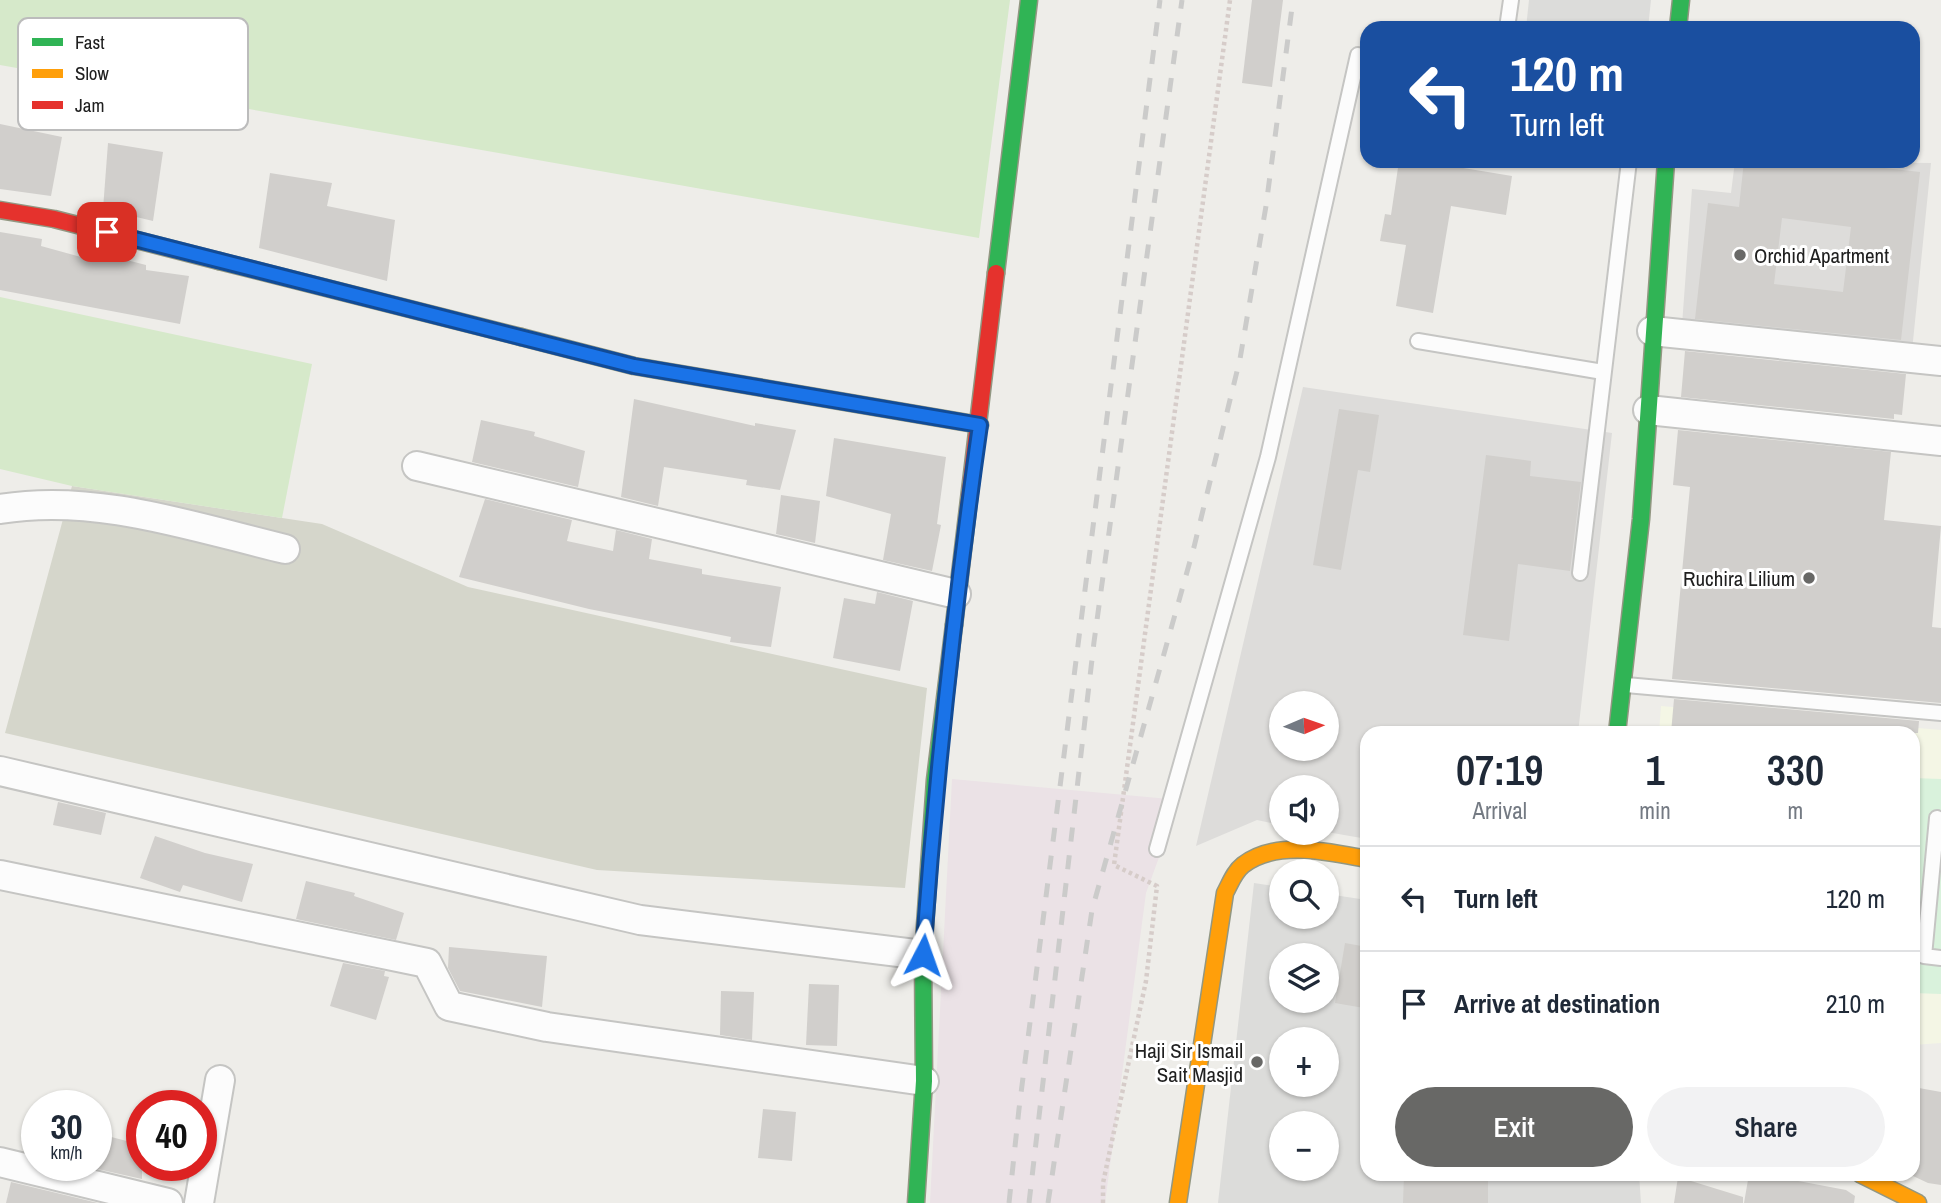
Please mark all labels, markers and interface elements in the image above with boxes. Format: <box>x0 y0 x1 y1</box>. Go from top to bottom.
legend <box>18 18 248 130</box>
text: Fast <box>75 29 105 55</box>
text: 120 m <box>1510 40 1624 106</box>
icon: left <box>1395 49 1486 140</box>
text: Slow <box>75 60 110 86</box>
text: Jam <box>75 92 104 118</box>
text: Turn left <box>1510 103 1604 146</box>
pin <box>77 202 137 262</box>
icon: arrive <box>88 213 126 251</box>
place label: Orchid Apartment <box>1754 241 1889 270</box>
marker: Orchid Apartment <box>1732 247 1748 263</box>
place label: Ruchira Lilium <box>1683 564 1795 593</box>
marker: Ruchira Lilium <box>1801 570 1817 586</box>
north arrow <box>1269 691 1339 761</box>
map controls <box>1269 691 1339 1181</box>
text: 07:19 <box>1456 742 1543 798</box>
text: 1 <box>1645 742 1665 798</box>
text: 330 <box>1767 742 1824 798</box>
button: sound <box>1269 775 1339 845</box>
text: Arrival <box>1472 795 1527 826</box>
text: min <box>1639 795 1671 826</box>
text: m <box>1788 795 1803 826</box>
button: search <box>1269 859 1339 929</box>
icon: left <box>1395 880 1433 918</box>
text: Turn left <box>1454 881 1538 916</box>
text: 120 m <box>1826 881 1885 916</box>
position arrow <box>886 918 960 992</box>
button: layers <box>1269 943 1339 1013</box>
icon: arrive <box>1395 985 1433 1023</box>
text: Arrive at destination <box>1454 986 1660 1021</box>
text: 210 m <box>1826 986 1885 1021</box>
button: + <box>1269 1027 1339 1097</box>
place label: Haji Sir Ismail Sait Masjid <box>1135 1036 1243 1089</box>
marker: Haji Sir Ismail Sait Masjid <box>1249 1054 1265 1070</box>
button: Exit <box>1395 1087 1633 1167</box>
button: Share <box>1647 1087 1885 1167</box>
speed limit sign: 40 <box>126 1090 217 1181</box>
text: 30 <box>51 1103 82 1150</box>
button: − <box>1269 1111 1339 1181</box>
text: km/h <box>51 1140 83 1165</box>

